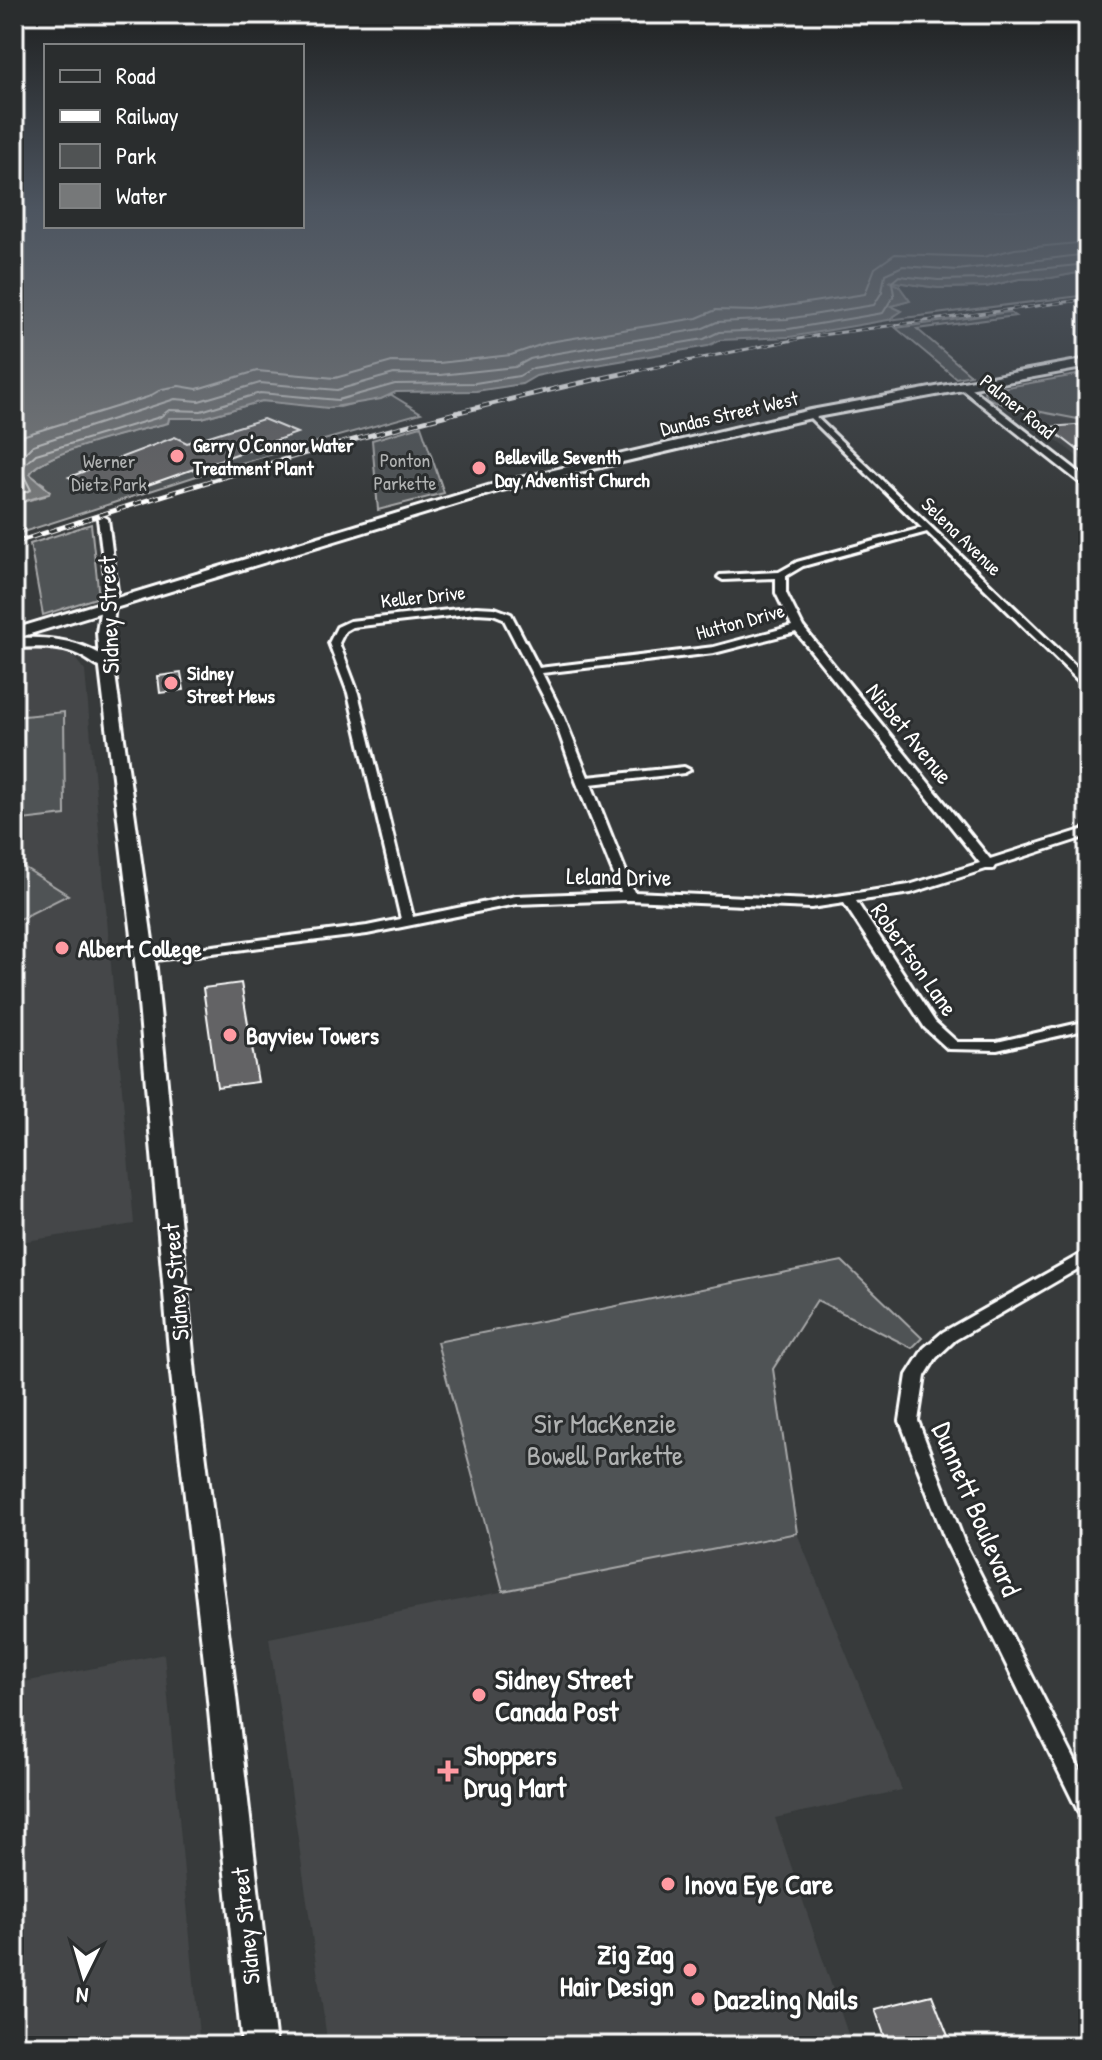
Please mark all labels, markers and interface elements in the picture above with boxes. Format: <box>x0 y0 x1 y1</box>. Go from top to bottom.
legend <box>44 44 304 228</box>
text: Road <box>116 59 155 91</box>
text: Railway <box>116 99 179 131</box>
text: Park <box>116 139 156 171</box>
text: Water <box>116 179 167 211</box>
street label: Palmer Road <box>975 367 1061 445</box>
street label: Dundas Street West <box>658 384 802 442</box>
place label: Gerry O'Connor Water Treatment Plant <box>192 431 354 481</box>
place label: Belleville Seventh Day Adventist Church <box>495 443 650 494</box>
park label: Ponton Parkette <box>373 446 437 496</box>
park label: Werner Dietz Park <box>71 447 147 497</box>
marker: Gerry O'Connor Water Treatment Plant <box>168 447 186 465</box>
marker: Belleville Seventh Day Adventist Church <box>470 459 488 477</box>
street label: Selena Avenue <box>916 491 1008 581</box>
street label: Sidney Street <box>90 555 126 674</box>
street label: Keller Drive <box>379 578 467 614</box>
street label: Hutton Drive <box>693 596 787 646</box>
place label: Sidney Street Mews <box>187 659 275 709</box>
marker: Sidney Street Mews <box>162 674 180 692</box>
street label: Nisbet Avenue <box>859 676 961 791</box>
street label: Leland Drive <box>566 859 672 893</box>
street label: Robertson Lane <box>864 896 966 1022</box>
place label: Albert College <box>78 932 202 965</box>
marker: Albert College <box>53 939 71 957</box>
place label: Bayview Towers <box>246 1019 379 1052</box>
marker: Bayview Towers <box>221 1026 239 1044</box>
street label: Sidney Street <box>154 1221 196 1342</box>
park label: Sir MacKenzie Bowell Parkette <box>527 1404 683 1474</box>
street label: Dunnett Boulevard <box>923 1416 1031 1602</box>
place label: Sidney Street Canada Post <box>495 1660 634 1730</box>
marker: Sidney Street Canada Post <box>470 1686 488 1704</box>
place label: Shoppers Drug Mart <box>464 1736 568 1807</box>
marker: Shoppers Drug Mart <box>439 1762 457 1780</box>
street label: Sidney Street <box>223 1865 267 1986</box>
place label: Inova Eye Care <box>684 1865 834 1904</box>
marker: Inova Eye Care <box>659 1875 677 1893</box>
place label: Zig Zag Hair Design <box>560 1935 674 2006</box>
north arrow <box>44 1936 124 2016</box>
marker: Zig Zag Hair Design <box>681 1961 699 1979</box>
text: N <box>75 1980 89 2011</box>
place label: Dazzling Nails <box>714 1980 858 2019</box>
marker: Dazzling Nails <box>689 1990 707 2008</box>

